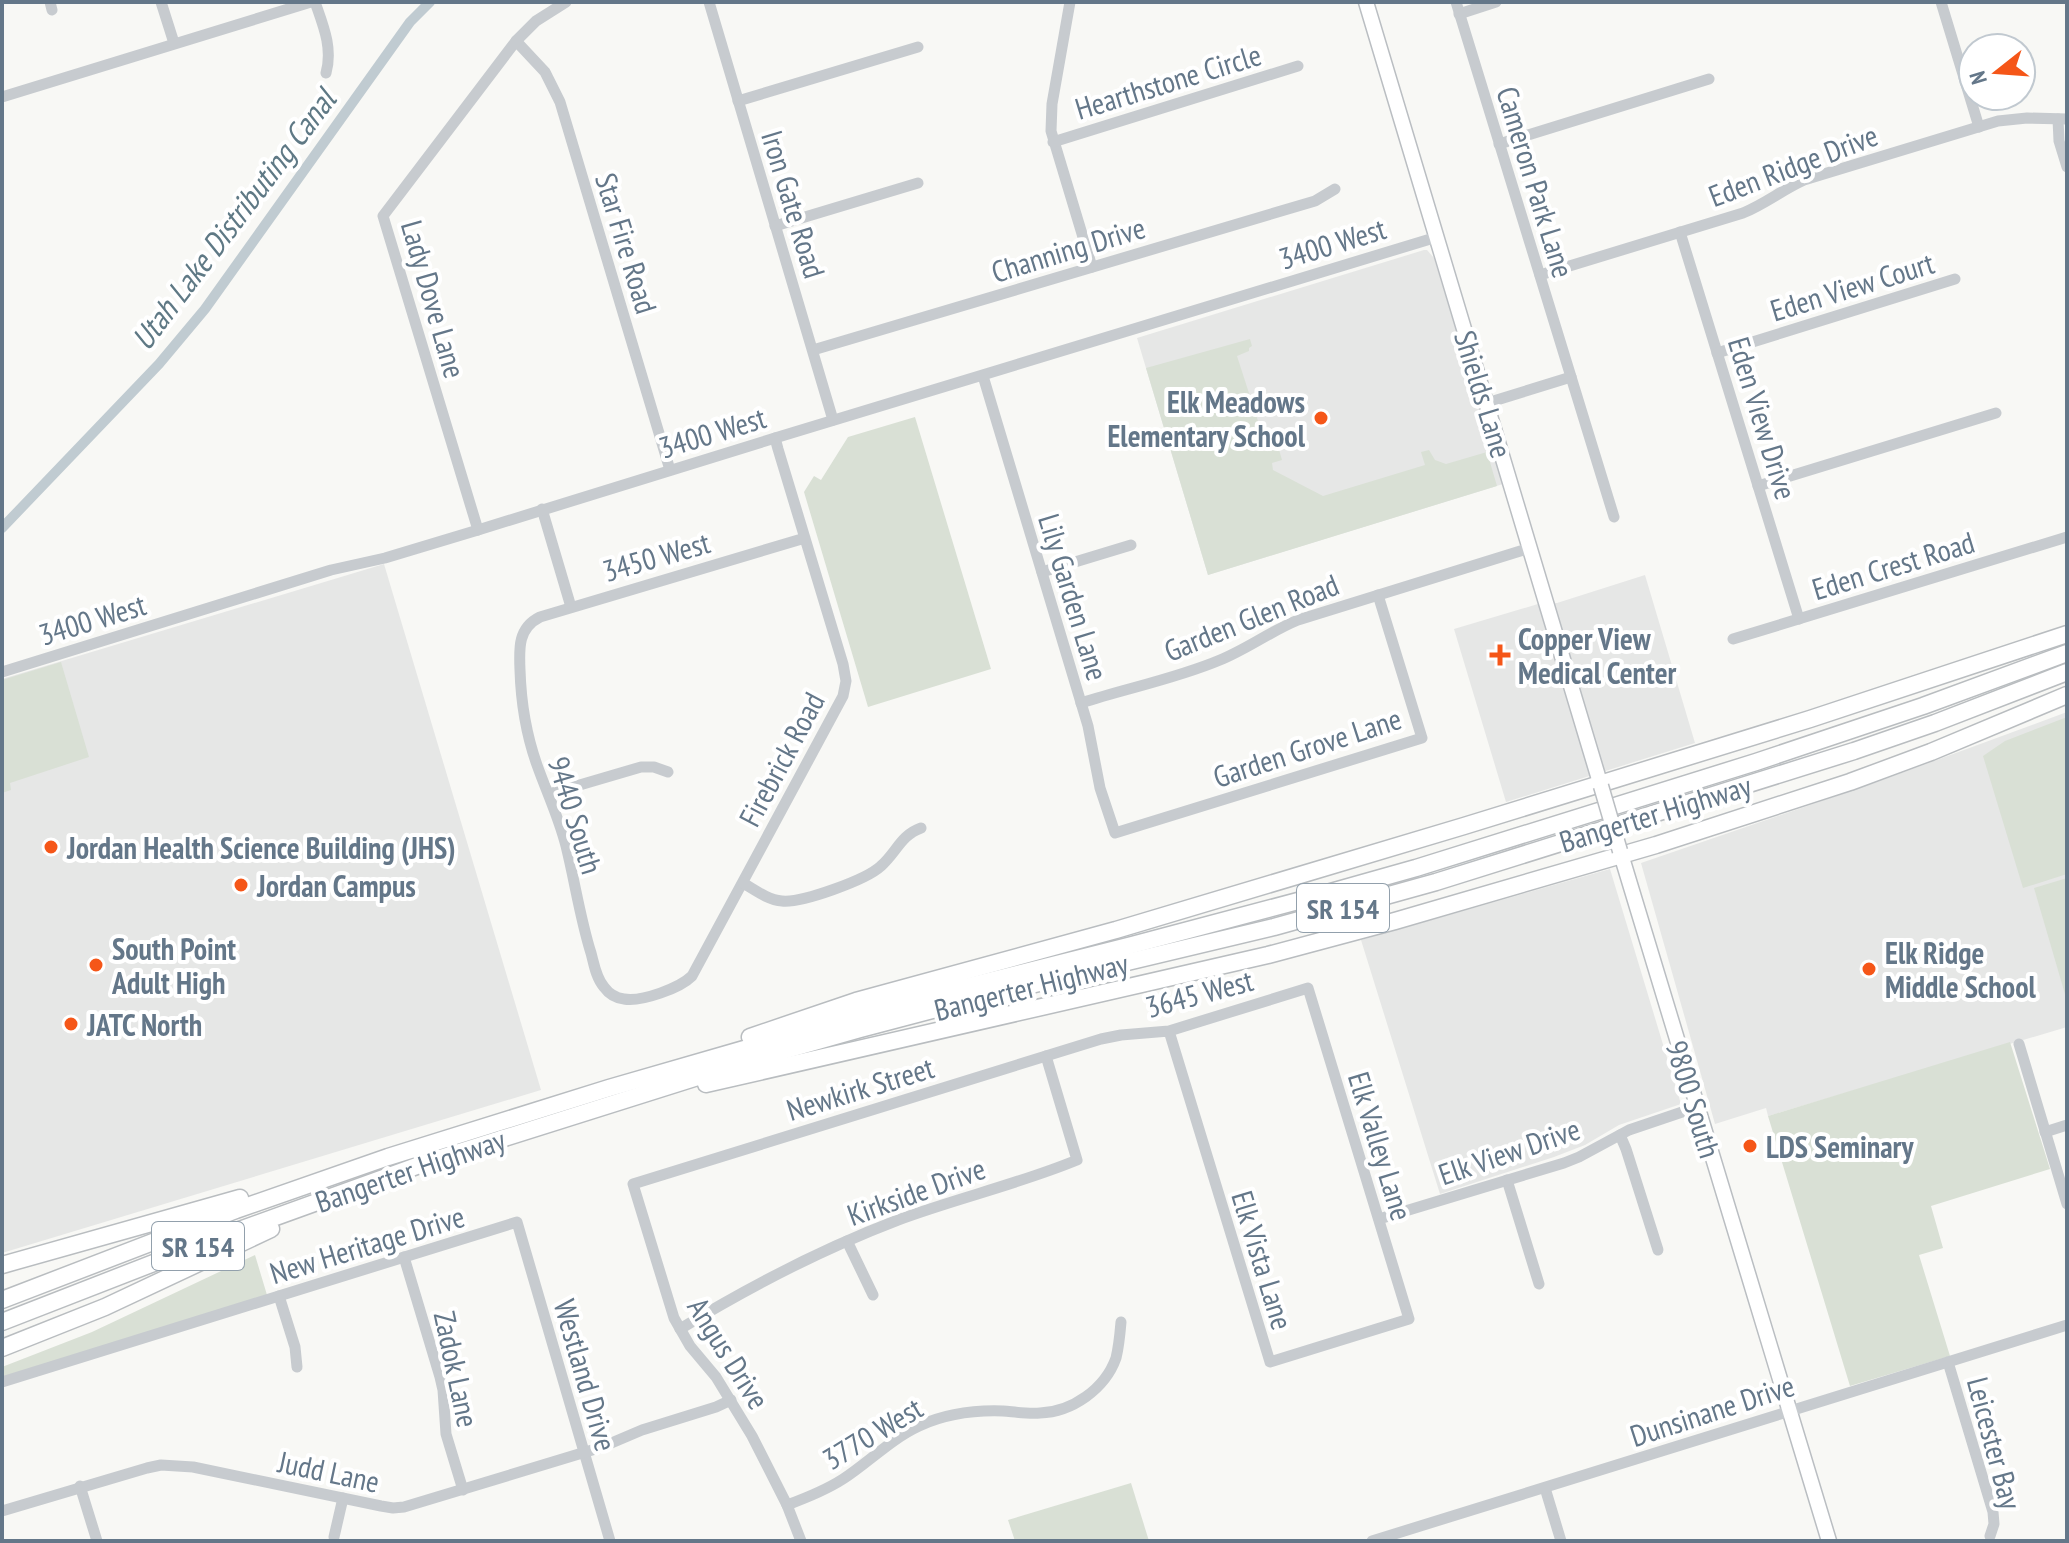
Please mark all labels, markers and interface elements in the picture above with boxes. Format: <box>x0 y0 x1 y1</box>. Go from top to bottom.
north arrow <box>1957 32 2037 112</box>
street label: Hearthstone Circle <box>1070 34 1266 128</box>
text: N <box>1963 68 1993 88</box>
water label: Utah Lake Distributing Canal <box>121 78 346 358</box>
street label: Cameron Park Lane <box>1488 82 1584 282</box>
street label: Eden Ridge Drive <box>1703 115 1883 215</box>
street label: Iron Gate Road <box>753 125 835 283</box>
street label: Star Fire Road <box>587 168 667 318</box>
street label: Channing Drive <box>986 207 1150 291</box>
street label: 3400 West <box>1274 208 1391 278</box>
street label: Lady Dove Lane <box>393 216 475 382</box>
street label: Eden View Court <box>1765 242 1939 329</box>
street label: Shields Lane <box>1446 326 1522 462</box>
street label: Eden View Drive <box>1720 332 1806 504</box>
place label: Elk Meadows Elementary School <box>1107 382 1306 455</box>
street label: 3400 West <box>654 397 771 467</box>
marker: Elk Meadows Elementary School <box>1312 409 1330 427</box>
street label: Lily Garden Lane <box>1030 509 1118 685</box>
street label: 3450 West <box>598 522 715 590</box>
street label: Eden Crest Road <box>1807 522 1979 608</box>
street label: Garden Glen Road <box>1158 564 1344 670</box>
street label: 3400 West <box>34 584 151 654</box>
place label: Copper View Medical Center <box>1518 619 1677 692</box>
marker: Copper View Medical Center <box>1489 644 1511 666</box>
street label: Firebrick Road <box>729 685 833 833</box>
street label: Garden Grove Lane <box>1208 698 1406 796</box>
street label: 9440 South <box>540 752 612 878</box>
street label: Bangerter Highway <box>1554 765 1756 861</box>
place label: Jordan Health Science Building (JHS) <box>66 828 456 867</box>
marker: Jordan Health Science Building (JHS) <box>42 838 60 856</box>
place label: Jordan Campus <box>256 866 416 905</box>
marker: Jordan Campus <box>232 876 250 894</box>
road number: SR 154 <box>1297 884 1389 932</box>
place label: South Point Adult High <box>111 929 236 1002</box>
place label: Elk Ridge Middle School <box>1885 933 2036 1006</box>
street label: Bangerter Highway <box>930 943 1133 1029</box>
marker: South Point Adult High <box>87 956 105 974</box>
street label: 3645 West <box>1141 960 1258 1026</box>
marker: Elk Ridge Middle School <box>1860 960 1878 978</box>
place label: JATC North <box>86 1005 202 1044</box>
marker: JATC North <box>62 1015 80 1033</box>
street label: 9800 South <box>1658 1036 1730 1162</box>
street label: Newkirk Street <box>782 1047 939 1129</box>
street label: Elk Valley Lane <box>1340 1067 1422 1225</box>
street label: Elk View Drive <box>1433 1109 1585 1193</box>
street label: Bangerter Highway <box>310 1119 511 1221</box>
place label: LDS Seminary <box>1766 1127 1914 1166</box>
marker: LDS Seminary <box>1741 1137 1759 1155</box>
street label: Kirkside Drive <box>842 1148 990 1234</box>
street label: Elk Vista Lane <box>1223 1186 1303 1334</box>
street label: New Heritage Drive <box>265 1196 469 1292</box>
road number: SR 154 <box>152 1222 244 1270</box>
street label: Angus Drive <box>680 1290 778 1416</box>
street label: Westland Drive <box>546 1295 626 1455</box>
street label: Zadok Lane <box>426 1307 488 1431</box>
street label: Dunsinane Drive <box>1625 1365 1799 1455</box>
street label: Leicester Bay <box>1959 1373 2032 1514</box>
street label: 3770 West <box>815 1388 930 1478</box>
street label: Judd Lane <box>274 1441 383 1501</box>

